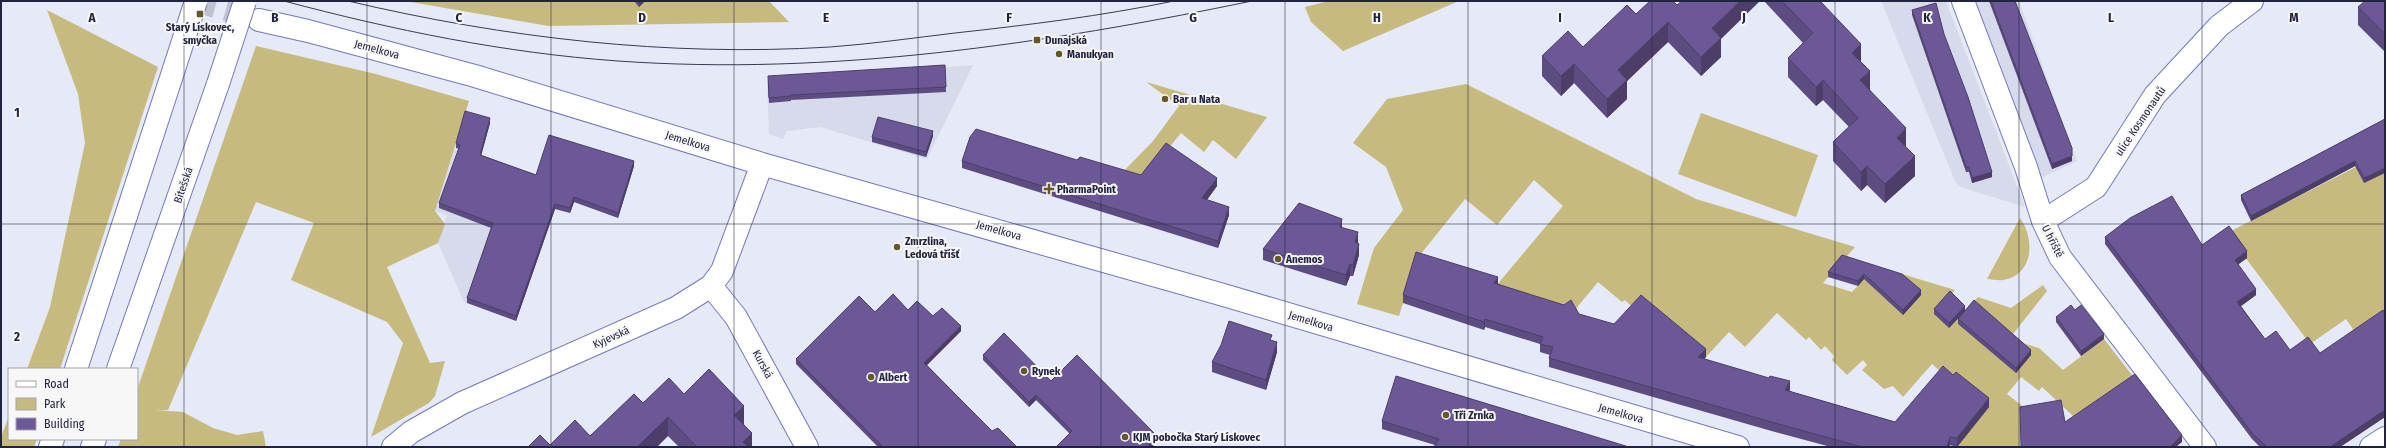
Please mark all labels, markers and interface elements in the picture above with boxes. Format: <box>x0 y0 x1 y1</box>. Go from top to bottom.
marker: Starý Lískovec, smyčka <box>195 9 205 19</box>
text: A <box>87 10 96 25</box>
text: B <box>271 10 279 25</box>
text: C <box>456 10 463 25</box>
text: D <box>638 10 646 25</box>
text: E <box>823 10 829 25</box>
text: F <box>1006 10 1012 25</box>
text: G <box>1189 10 1197 25</box>
text: H <box>1373 10 1381 25</box>
text: I <box>1558 10 1562 25</box>
text: J <box>1741 10 1746 25</box>
text: K <box>1923 10 1931 25</box>
text: L <box>2108 10 2114 25</box>
text: M <box>2289 10 2299 25</box>
place label: Starý Lískovec, smyčka <box>166 21 235 47</box>
place label: Dunajská <box>1045 34 1087 47</box>
marker: Dunajská <box>1032 35 1042 45</box>
street label: Jemelkova <box>353 37 401 62</box>
place label: Manukyan <box>1067 48 1114 61</box>
marker: Manukyan <box>1054 49 1064 59</box>
street label: ulice Kosmonautů <box>2112 84 2168 158</box>
place label: Bar u Nata <box>1173 93 1221 106</box>
marker: Bar u Nata <box>1160 94 1170 104</box>
text: 1 <box>14 105 20 120</box>
street label: Jemelkova <box>664 129 712 154</box>
street label: Bítešská <box>171 165 196 205</box>
place label: PharmaPoint <box>1057 183 1116 196</box>
marker: PharmaPoint <box>1044 184 1054 194</box>
street label: Jemelkova <box>975 218 1023 243</box>
street label: U hřiště <box>2039 223 2066 260</box>
place label: Zmrzlina, Ledová tříšť <box>905 235 961 261</box>
marker: Zmrzlina, Ledová tříšť <box>892 242 902 252</box>
place label: Anemos <box>1285 253 1323 266</box>
marker: Anemos <box>1273 254 1283 264</box>
street label: Jemelkova <box>1287 309 1335 334</box>
street label: Kyjevská <box>591 324 632 351</box>
text: 2 <box>13 329 20 344</box>
street label: Kurská <box>750 348 775 381</box>
place label: Rynek <box>1032 365 1061 378</box>
marker: Rynek <box>1019 366 1029 376</box>
legend <box>8 368 138 440</box>
place label: Albert <box>878 371 908 384</box>
marker: Albert <box>866 372 876 382</box>
text: Road <box>44 377 69 391</box>
text: Park <box>44 397 66 411</box>
street label: Jemelkova <box>1597 401 1645 426</box>
place label: Tři Zrnka <box>1454 409 1495 422</box>
marker: Tři Zrnka <box>1441 410 1451 420</box>
text: Building <box>44 417 85 431</box>
place label: KJM pobočka Starý Lískovec <box>1133 431 1260 444</box>
marker: KJM pobočka Starý Lískovec <box>1120 432 1130 442</box>

